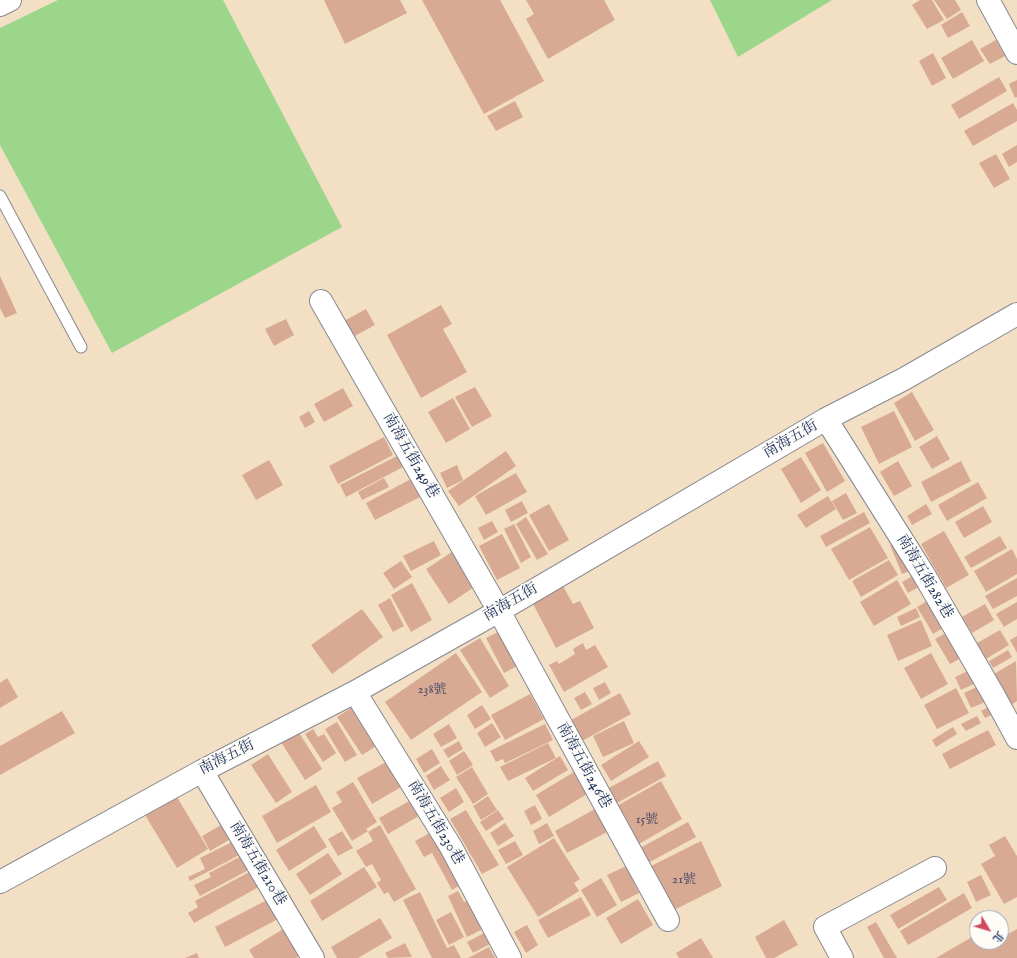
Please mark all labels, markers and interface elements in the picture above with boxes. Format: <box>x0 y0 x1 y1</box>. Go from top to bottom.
street label: 南海五街249巷 <box>378 410 442 502</box>
street label: 南海五街 <box>761 417 821 463</box>
street label: 南海五街282巷 <box>892 532 956 622</box>
street label: 南海五街 <box>481 580 541 626</box>
house number: 238號 <box>417 682 447 698</box>
street label: 南海五街246巷 <box>552 720 614 812</box>
street label: 南海五街 <box>196 736 258 780</box>
street label: 南海五街230巷 <box>403 778 467 868</box>
house number: 15號 <box>636 812 658 828</box>
street label: 南海五街210巷 <box>225 819 289 909</box>
house number: 21號 <box>672 872 696 888</box>
north arrow <box>969 910 1009 950</box>
text: 北 <box>989 928 1007 945</box>

